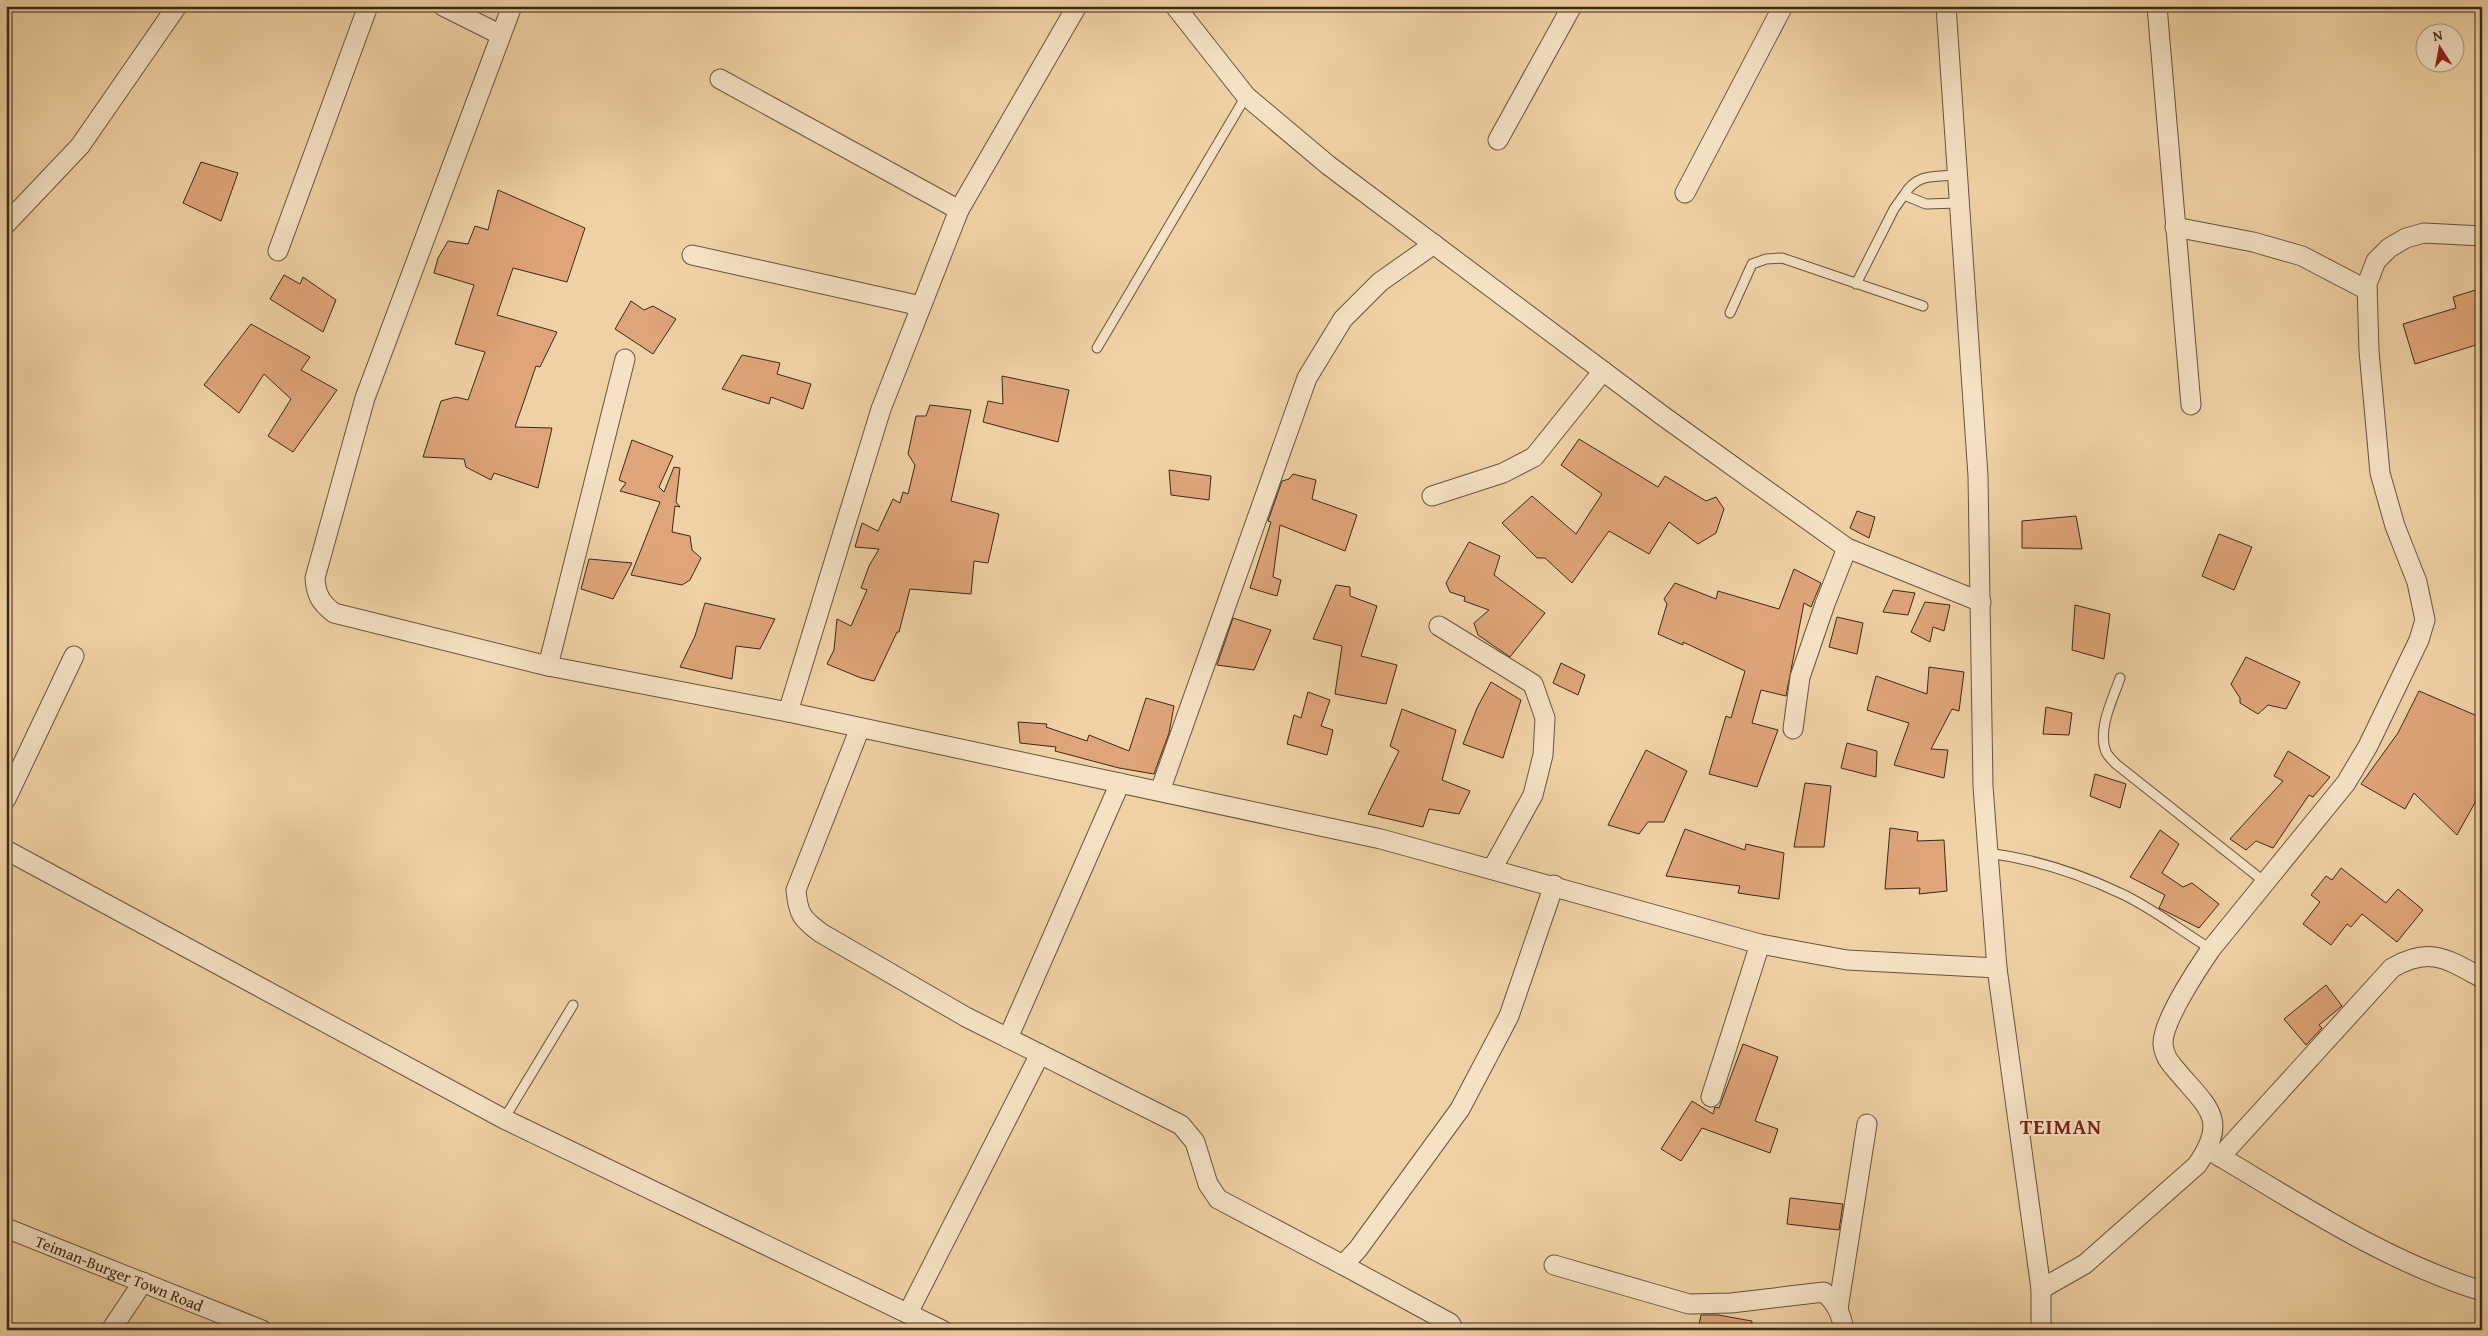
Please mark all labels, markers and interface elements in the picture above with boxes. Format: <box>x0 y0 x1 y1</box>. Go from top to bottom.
north arrow <box>2416 22 2466 72</box>
text: N <box>2431 24 2445 46</box>
district label: TEIMAN <box>2020 1111 2102 1142</box>
street label: Teiman-Burger Town Road <box>32 1229 207 1318</box>

